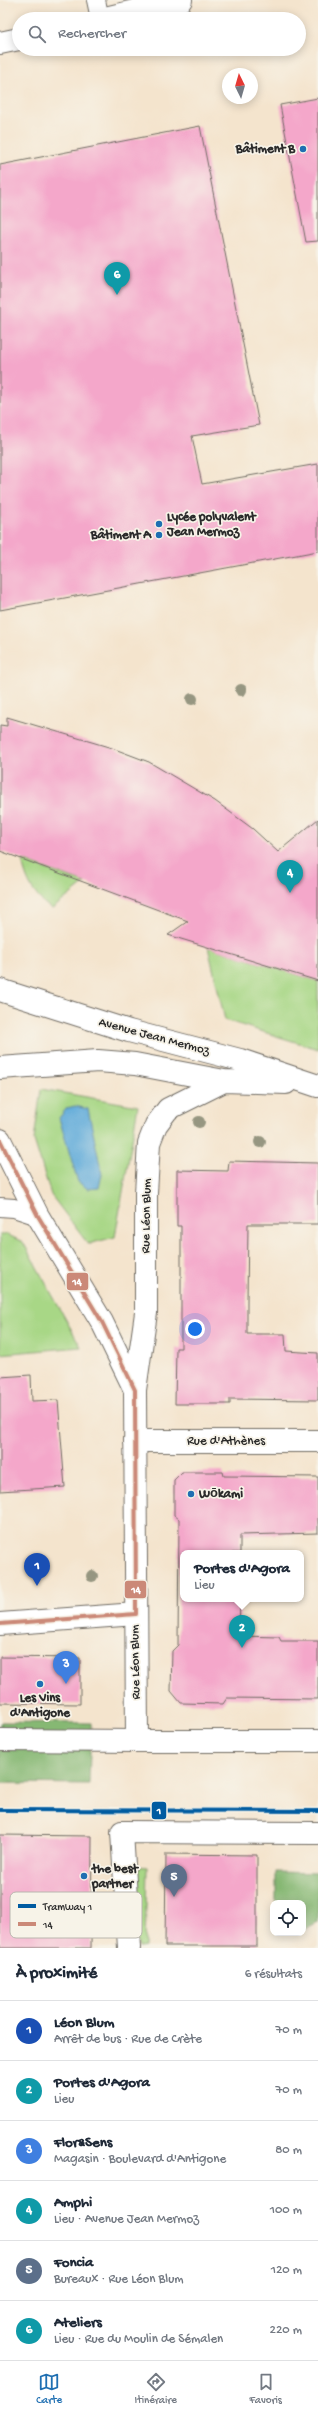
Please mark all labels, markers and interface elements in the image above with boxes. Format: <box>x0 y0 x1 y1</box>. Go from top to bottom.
search box <box>12 12 306 56</box>
icon: search <box>26 23 48 45</box>
text: Rechercher <box>58 25 126 43</box>
north arrow <box>222 68 258 104</box>
place label: Bâtiment B <box>235 141 296 157</box>
marker: Bâtiment B <box>298 144 308 154</box>
pin: 6 <box>104 262 130 295</box>
place label: Lycée polyvalent Jean Mermoz <box>166 510 257 540</box>
marker: Lycée polyvalent Jean Mermoz <box>154 519 164 529</box>
place label: Bâtiment A <box>90 527 152 543</box>
marker: Bâtiment A <box>154 530 164 540</box>
pin: 4 <box>277 860 303 893</box>
street label: Avenue Jean Mermoz <box>97 1015 212 1059</box>
street label: Rue Léon Blum <box>139 1178 155 1254</box>
line badge: 14 <box>66 1272 89 1291</box>
text: 14 <box>71 1277 83 1289</box>
your location <box>185 1319 205 1339</box>
street label: Rue d'Athènes <box>187 1434 266 1449</box>
place label: Wōkami <box>198 1487 243 1502</box>
marker: Wōkami <box>186 1489 196 1499</box>
popup <box>180 1550 304 1602</box>
pin: 1 <box>24 1553 50 1586</box>
text: Portes d'Agora <box>194 1560 290 1578</box>
text: Lieu <box>194 1578 215 1593</box>
line badge: 14 <box>124 1580 147 1599</box>
text: 14 <box>130 1585 142 1597</box>
pin: 2 <box>229 1615 255 1648</box>
street label: Rue Léon Blum <box>128 1624 144 1700</box>
pin: 3 <box>53 1651 79 1684</box>
marker: Les Vins d'Antigone <box>35 1679 45 1689</box>
place label: Les Vins d'Antigone <box>10 1691 71 1721</box>
line badge: 1 <box>151 1801 167 1820</box>
text: 1 <box>156 1806 161 1818</box>
place label: the best partner <box>91 1862 139 1893</box>
pin: 5 <box>161 1864 187 1897</box>
marker: the best partner <box>79 1871 89 1881</box>
legend <box>10 1892 142 1938</box>
map controls <box>270 1900 306 1936</box>
button: locate <box>270 1900 306 1936</box>
text: Tramway 1 <box>42 1902 92 1914</box>
text: 14 <box>42 1920 53 1932</box>
text: À proximité <box>16 1964 97 1984</box>
text: 6 résultats <box>245 1967 302 1982</box>
text: Léon Blum <box>54 2014 114 2032</box>
text: 1 <box>26 2023 32 2038</box>
text: 70 m <box>276 2023 302 2038</box>
text: Arrêt de bus · Rue de Crète <box>54 2032 202 2047</box>
text: Portes d'Agora <box>54 2074 150 2092</box>
text: 2 <box>26 2083 32 2098</box>
text: 70 m <box>276 2083 302 2098</box>
text: Lieu <box>54 2092 74 2107</box>
text: Flor&Sens <box>54 2134 112 2152</box>
text: 3 <box>26 2143 32 2158</box>
text: 80 m <box>275 2143 302 2158</box>
text: Magasin · Boulevard d'Antigone <box>54 2152 226 2167</box>
text: Amphi <box>54 2194 92 2212</box>
text: 4 <box>26 2203 32 2218</box>
text: 100 m <box>270 2203 302 2218</box>
text: Lieu · Avenue Jean Mermoz <box>54 2212 199 2227</box>
text: Foncia <box>54 2254 93 2272</box>
text: 5 <box>26 2263 32 2278</box>
text: 120 m <box>271 2263 302 2278</box>
text: Bureaux · Rue Léon Blum <box>54 2272 183 2287</box>
text: Ateliers <box>54 2314 102 2332</box>
text: 6 <box>26 2323 32 2338</box>
text: 220 m <box>270 2323 302 2338</box>
text: Lieu · Rue du Moulin de Sémalen <box>54 2332 223 2347</box>
tab: Carte <box>36 2371 62 2407</box>
tab: Itinéraire <box>135 2371 177 2407</box>
tab: Favoris <box>249 2371 282 2407</box>

